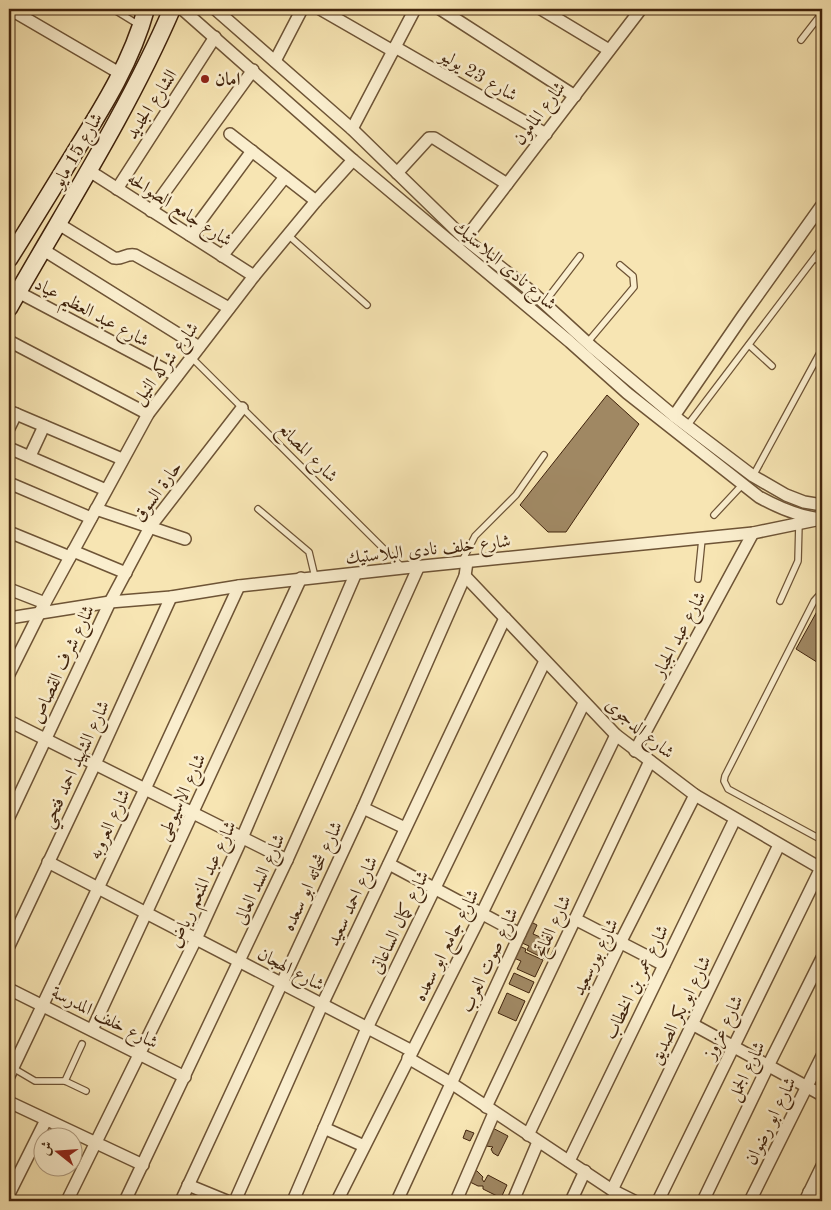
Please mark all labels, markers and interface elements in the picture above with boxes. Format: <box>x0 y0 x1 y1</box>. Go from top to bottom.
street label: شارع 23 يوليو <box>433 46 520 109</box>
street label: الشارع الجديد <box>123 67 185 145</box>
place label: امان <box>215 71 240 89</box>
marker: امان <box>199 73 211 85</box>
street label: شارع المامون <box>510 79 573 152</box>
street label: شارع 15 مايو <box>48 110 111 195</box>
street label: شارع جامع الصوالحه <box>121 169 235 255</box>
street label: شارع نادى البلاستيك <box>446 218 559 318</box>
street label: شارع عبد العظيم عياد <box>28 275 152 358</box>
street label: شارع شركه النيل <box>127 317 206 411</box>
street label: شارع المصانع <box>270 419 341 490</box>
street label: حارة السوق <box>130 458 186 526</box>
street label: شارع خلف نادى البلاستيك <box>345 532 512 573</box>
street label: شارع عبد الجبار <box>649 589 714 684</box>
street label: شارع شرف القصاص <box>28 603 103 728</box>
street label: شارع الدجوى <box>598 695 677 766</box>
street label: شارع الشهيد احمد فتحي <box>39 698 120 834</box>
street label: شارع الاسيوطى <box>154 751 214 846</box>
street label: شارع العروبه <box>86 787 138 864</box>
street label: شارع عبد المنعم رياض <box>166 818 246 953</box>
street label: شارع شحاته ابو سعده <box>279 819 351 936</box>
street label: شارع السد العالى <box>231 831 293 930</box>
street label: شارع احمد سعيد <box>324 854 386 951</box>
street label: شارع كمال الساعاتى <box>366 868 437 979</box>
street label: شارع جامع ابو سعده <box>411 887 488 1007</box>
street label: شارع الفاتح <box>531 893 580 963</box>
street label: شارع صوت العرب <box>458 905 527 1018</box>
street label: شارع بورسعيد <box>570 916 627 1001</box>
street label: شارع عمر بن الخطاب <box>601 922 677 1045</box>
street label: شارع الهجان <box>252 945 327 999</box>
street label: شارع ابو بكر الصديق <box>646 953 719 1070</box>
street label: شارع خلف المدرسة <box>46 983 161 1057</box>
street label: شارع عزوز <box>700 993 751 1066</box>
street label: شارع الجمل <box>725 1039 773 1106</box>
street label: شارع ابو رضوان <box>742 1075 804 1170</box>
north arrow <box>32 1128 82 1178</box>
text: ش <box>38 1140 55 1157</box>

